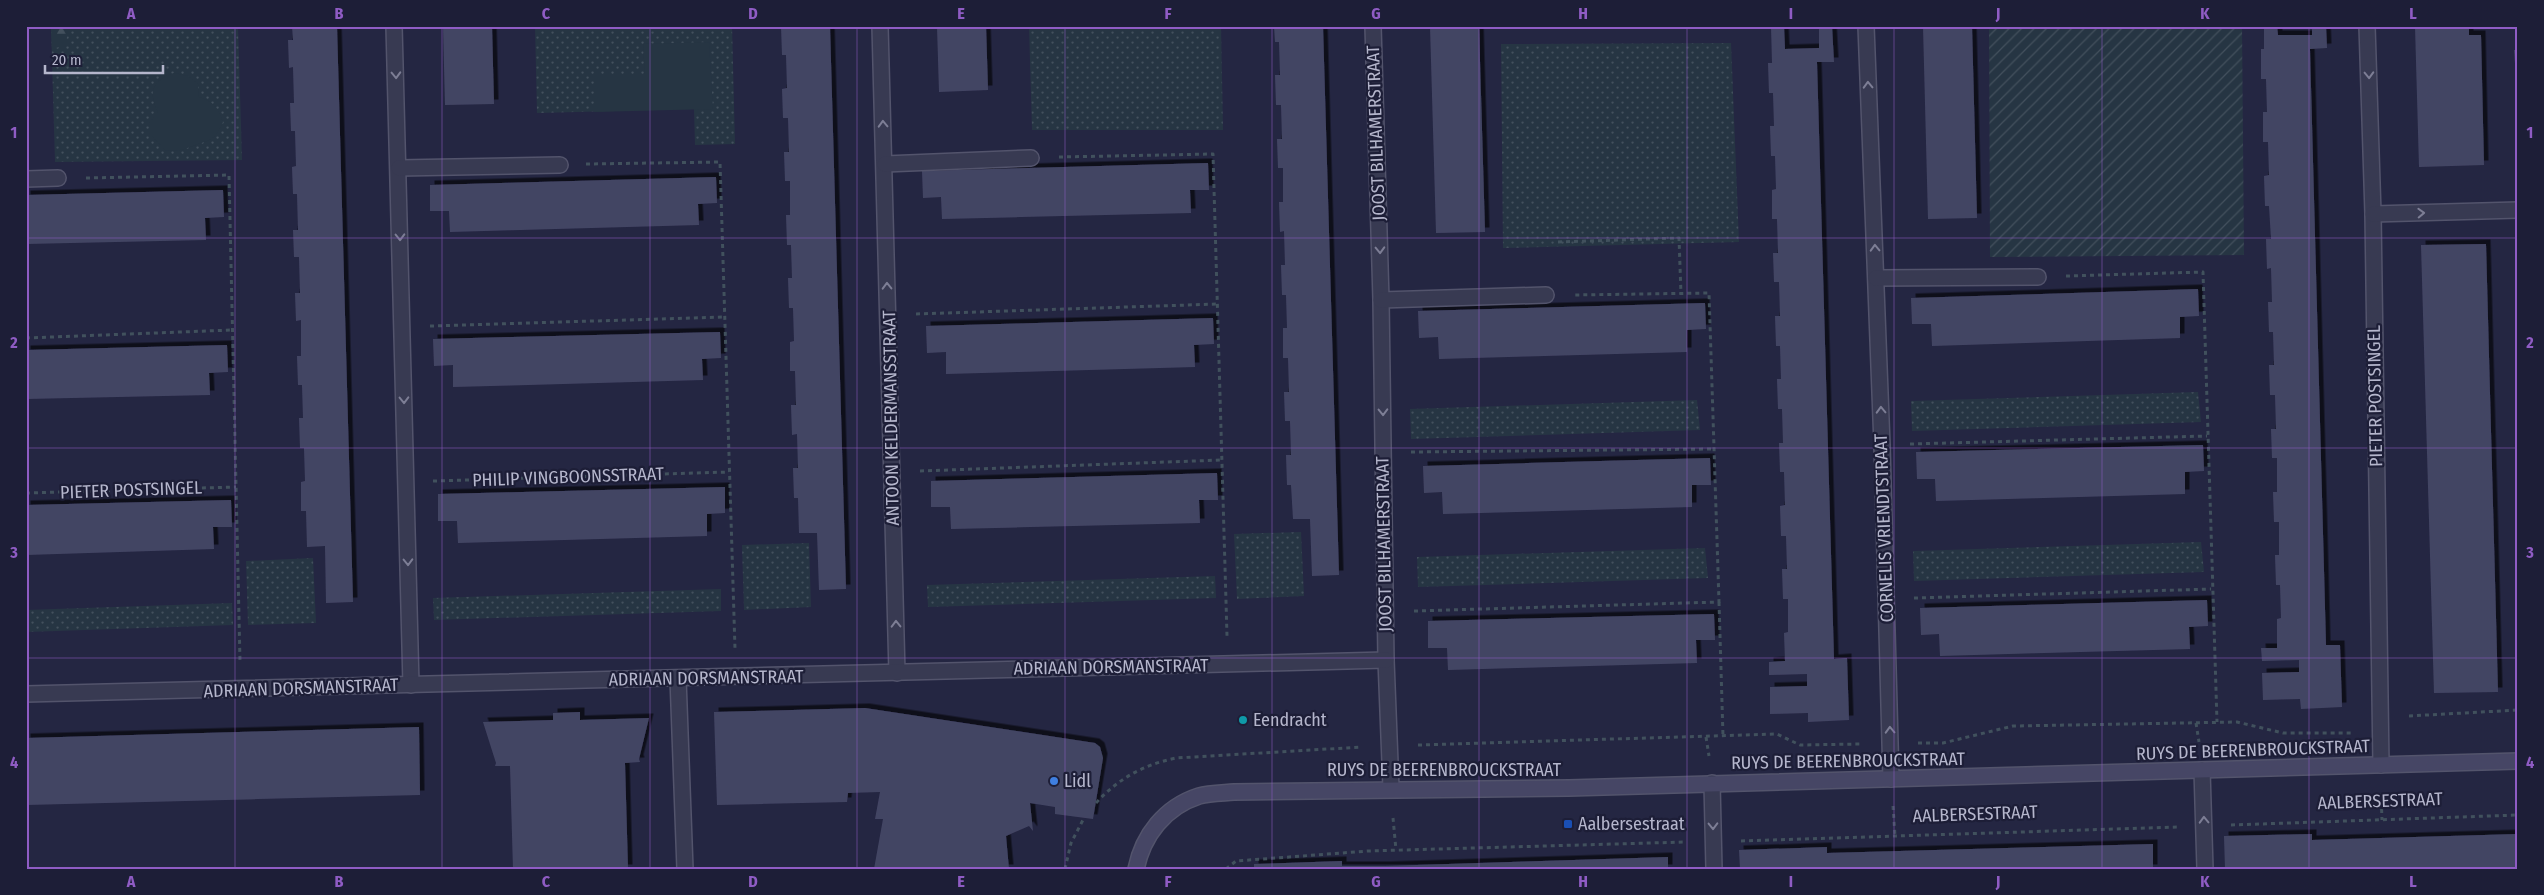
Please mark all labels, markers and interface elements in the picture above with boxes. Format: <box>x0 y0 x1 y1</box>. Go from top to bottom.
text: A <box>126 4 136 23</box>
text: B <box>335 4 344 23</box>
text: C <box>542 4 551 23</box>
text: D <box>748 4 758 23</box>
text: E <box>957 4 965 23</box>
text: F <box>1164 4 1172 23</box>
text: G <box>1371 4 1381 23</box>
text: H <box>1578 4 1588 23</box>
text: I <box>1789 4 1793 23</box>
text: J <box>1995 4 2000 23</box>
text: K <box>2200 4 2210 23</box>
text: L <box>2409 4 2417 23</box>
scale bar <box>45 42 162 74</box>
street label: JOOST BILHAMERSTRAAT <box>1362 44 1390 221</box>
text: 20 m <box>52 51 82 69</box>
one-way arrow <box>391 72 401 79</box>
one-way arrow <box>2364 72 2374 79</box>
one-way arrow <box>1863 81 1874 89</box>
one-way arrow <box>878 120 889 128</box>
text: 1 <box>11 123 17 142</box>
text: 1 <box>2527 123 2533 142</box>
one-way arrow <box>2418 207 2426 218</box>
one-way arrow <box>395 234 406 242</box>
one-way arrow <box>1869 243 1880 251</box>
one-way arrow <box>1374 246 1385 254</box>
one-way arrow <box>882 282 893 290</box>
street label: ANTOON KELDERMANSSTRAAT <box>878 309 904 526</box>
street label: PIETER POSTSINGEL <box>2363 325 2387 467</box>
text: 2 <box>9 333 18 352</box>
text: 2 <box>2525 333 2534 352</box>
one-way arrow <box>399 396 409 404</box>
one-way arrow <box>1875 406 1886 414</box>
one-way arrow <box>1378 409 1388 417</box>
street label: CORNELIS VRIENDTSTRAAT <box>1870 433 1898 623</box>
street label: JOOST BILHAMERSTRAAT <box>1371 455 1397 632</box>
street label: PHILIP VINGBOONSSTRAAT <box>472 463 665 491</box>
street label: PIETER POSTSINGEL <box>60 477 202 503</box>
text: 3 <box>9 543 18 562</box>
text: 3 <box>2525 543 2534 562</box>
one-way arrow <box>403 559 413 567</box>
one-way arrow <box>891 620 901 628</box>
street label: ADRIAAN DORSMANSTRAAT <box>1013 654 1209 680</box>
street label: ADRIAAN DORSMANSTRAAT <box>608 665 804 691</box>
street label: ADRIAAN DORSMANSTRAAT <box>203 674 399 702</box>
place label: Eendracht <box>1253 709 1327 731</box>
marker: Eendracht <box>1237 714 1249 726</box>
one-way arrow <box>1885 726 1895 734</box>
street label: RUYS DE BEERENBROUCKSTRAAT <box>2136 735 2371 765</box>
street label: RUYS DE BEERENBROUCKSTRAAT <box>1731 748 1966 774</box>
text: 4 <box>10 753 18 772</box>
text: 4 <box>2526 753 2534 772</box>
street label: RUYS DE BEERENBROUCKSTRAAT <box>1327 759 1562 781</box>
place label: Lidl <box>1064 770 1091 792</box>
marker: Lidl <box>1048 775 1060 787</box>
street label: AALBERSESTRAAT <box>2317 788 2444 814</box>
street label: AALBERSESTRAAT <box>1912 801 2039 827</box>
place label: Aalbersestraat <box>1578 813 1685 835</box>
one-way arrow <box>2199 816 2209 824</box>
marker: Aalbersestraat <box>1562 818 1574 830</box>
one-way arrow <box>1708 822 1718 830</box>
text: A <box>126 872 136 891</box>
text: B <box>335 872 344 891</box>
text: C <box>542 872 551 891</box>
text: D <box>748 872 758 891</box>
text: E <box>957 872 965 891</box>
text: F <box>1164 872 1172 891</box>
text: G <box>1371 872 1381 891</box>
text: H <box>1578 872 1588 891</box>
text: I <box>1789 872 1793 891</box>
text: J <box>1995 872 2000 891</box>
text: K <box>2200 872 2210 891</box>
text: L <box>2409 872 2417 891</box>

